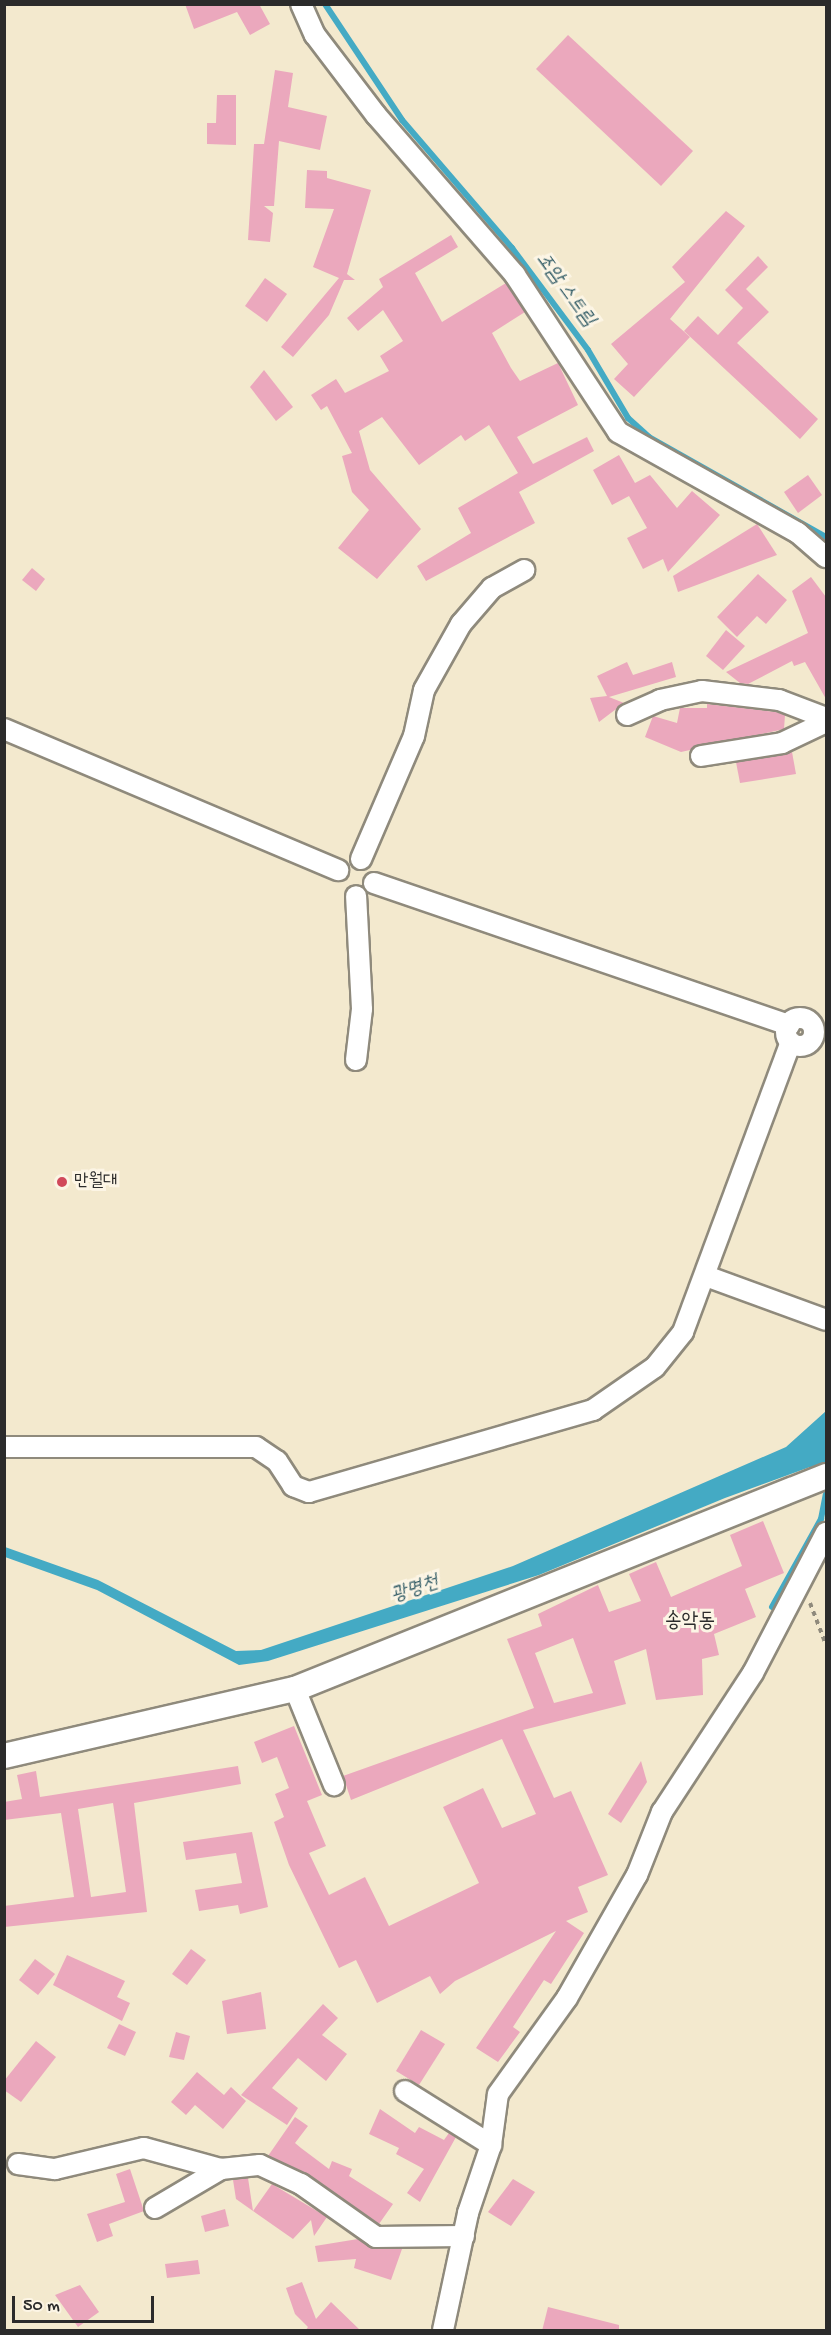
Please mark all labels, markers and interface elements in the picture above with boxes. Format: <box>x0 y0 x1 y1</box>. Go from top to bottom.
water label: 조암 스트림 <box>530 248 600 332</box>
place label: 만월대 <box>74 1171 117 1193</box>
marker: 만월대 <box>55 1175 69 1189</box>
water label: 광명천 <box>388 1571 442 1609</box>
district label: 송악동 <box>665 1610 715 1636</box>
scale bar <box>15 2284 158 2322</box>
text: 50 m <box>23 2296 60 2317</box>

